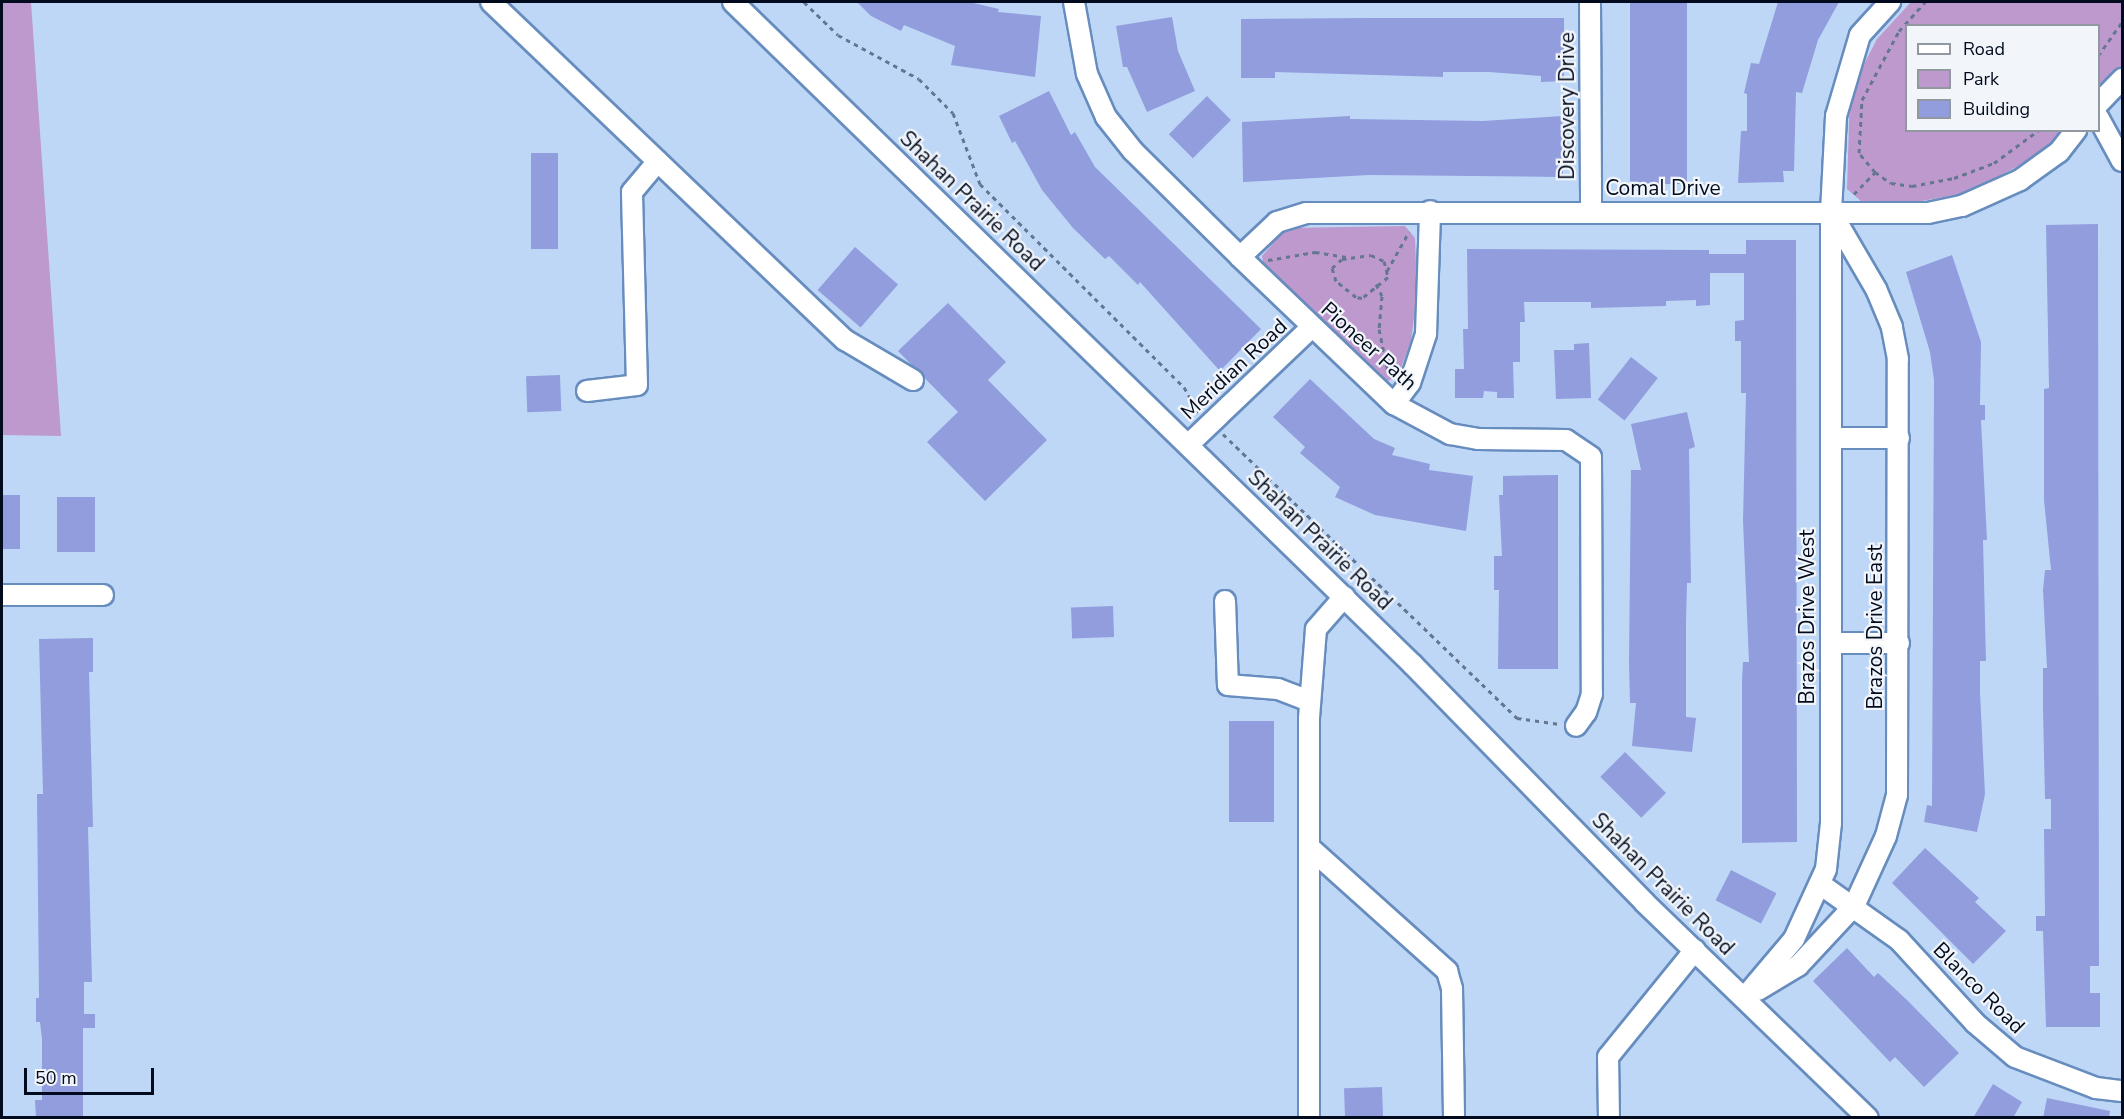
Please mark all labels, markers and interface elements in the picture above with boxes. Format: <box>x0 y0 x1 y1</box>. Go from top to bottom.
legend <box>1905 24 2100 132</box>
street label: Discovery Drive <box>1554 32 1580 180</box>
text: Road <box>1963 37 2005 61</box>
text: Park <box>1963 67 1999 91</box>
text: Building <box>1963 97 2030 121</box>
street label: Shahan Prairie Road <box>895 126 1049 276</box>
street label: Comal Drive <box>1605 175 1721 201</box>
street label: Pioneer Path <box>1316 296 1422 396</box>
street label: Meridian Road <box>1176 313 1292 425</box>
street label: Shahan Prairie Road <box>1243 465 1397 615</box>
street label: Brazos Drive West <box>1794 529 1820 705</box>
street label: Brazos Drive East <box>1862 544 1888 710</box>
street label: Shahan Prairie Road <box>1587 808 1739 960</box>
street label: Blanco Road <box>1928 937 2030 1039</box>
scale bar <box>27 1056 158 1094</box>
text: 50 m <box>35 1066 77 1090</box>

